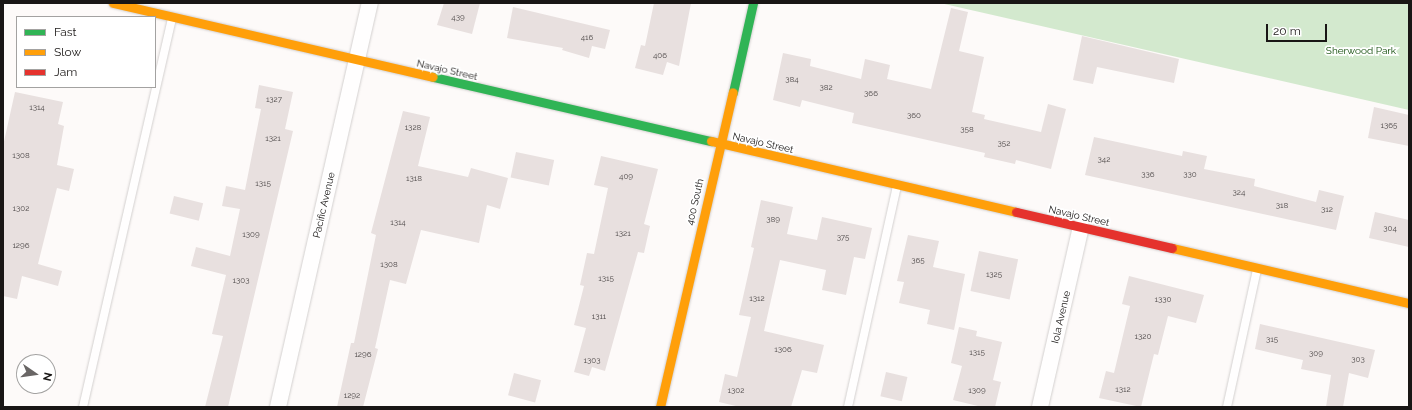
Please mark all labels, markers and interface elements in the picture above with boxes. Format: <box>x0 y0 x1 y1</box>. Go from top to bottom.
house number: 439 <box>451 13 465 23</box>
legend <box>16 16 156 88</box>
scale bar <box>1268 16 1329 42</box>
text: 20 m <box>1273 24 1301 38</box>
text: Fast <box>54 25 77 39</box>
house number: 416 <box>581 33 593 43</box>
text: Slow <box>54 45 81 59</box>
park label: Sherwood Park <box>1326 45 1396 57</box>
house number: 406 <box>653 51 667 61</box>
street label: Navajo Street <box>415 57 479 83</box>
text: Jam <box>54 65 77 79</box>
house number: 384 <box>785 75 799 85</box>
house number: 382 <box>819 83 833 93</box>
house number: 366 <box>864 89 878 99</box>
house number: 1327 <box>266 95 282 105</box>
house number: 1314 <box>29 103 45 113</box>
house number: 360 <box>907 111 921 121</box>
house number: 1365 <box>1381 121 1397 131</box>
house number: 1328 <box>405 123 421 133</box>
house number: 358 <box>960 125 974 135</box>
street label: Navajo Street <box>731 130 795 156</box>
house number: 1321 <box>265 134 281 144</box>
house number: 352 <box>998 139 1010 149</box>
house number: 1308 <box>12 151 30 161</box>
house number: 342 <box>1098 155 1110 165</box>
house number: 336 <box>1141 170 1155 180</box>
house number: 330 <box>1183 170 1197 180</box>
street label: Pacific Avenue <box>311 171 337 239</box>
house number: 409 <box>619 172 633 182</box>
house number: 1318 <box>406 174 422 184</box>
street label: 400 South <box>684 178 706 226</box>
house number: 1315 <box>255 179 271 189</box>
house number: 324 <box>1233 188 1245 198</box>
house number: 318 <box>1276 201 1288 211</box>
street label: Navajo Street <box>1047 203 1111 229</box>
house number: 1302 <box>13 204 29 214</box>
house number: 312 <box>1321 205 1333 215</box>
house number: 389 <box>766 215 780 225</box>
house number: 1314 <box>390 218 406 228</box>
house number: 304 <box>1383 224 1397 234</box>
house number: 1321 <box>615 229 631 239</box>
house number: 1309 <box>242 230 260 240</box>
house number: 375 <box>837 233 849 243</box>
house number: 1296 <box>12 241 30 251</box>
house number: 365 <box>911 256 925 266</box>
house number: 1308 <box>380 260 398 270</box>
house number: 1325 <box>986 270 1002 280</box>
house number: 1315 <box>598 274 614 284</box>
house number: 1303 <box>233 276 249 286</box>
street label: Iola Avenue <box>1049 289 1073 345</box>
house number: 1312 <box>749 294 765 304</box>
house number: 1330 <box>1155 295 1171 305</box>
house number: 1311 <box>592 312 606 322</box>
house number: 1320 <box>1135 332 1151 342</box>
house number: 315 <box>1266 335 1278 345</box>
house number: 1306 <box>774 345 792 355</box>
house number: 1315 <box>969 348 985 358</box>
house number: 309 <box>1309 349 1323 359</box>
house number: 1296 <box>354 350 372 360</box>
north arrow <box>16 354 56 394</box>
house number: 303 <box>1351 355 1365 365</box>
house number: 1303 <box>584 356 600 366</box>
text: N <box>40 371 54 382</box>
house number: 1312 <box>1115 385 1131 395</box>
house number: 1302 <box>728 386 744 396</box>
house number: 1309 <box>968 386 986 396</box>
house number: 1292 <box>344 391 360 401</box>

